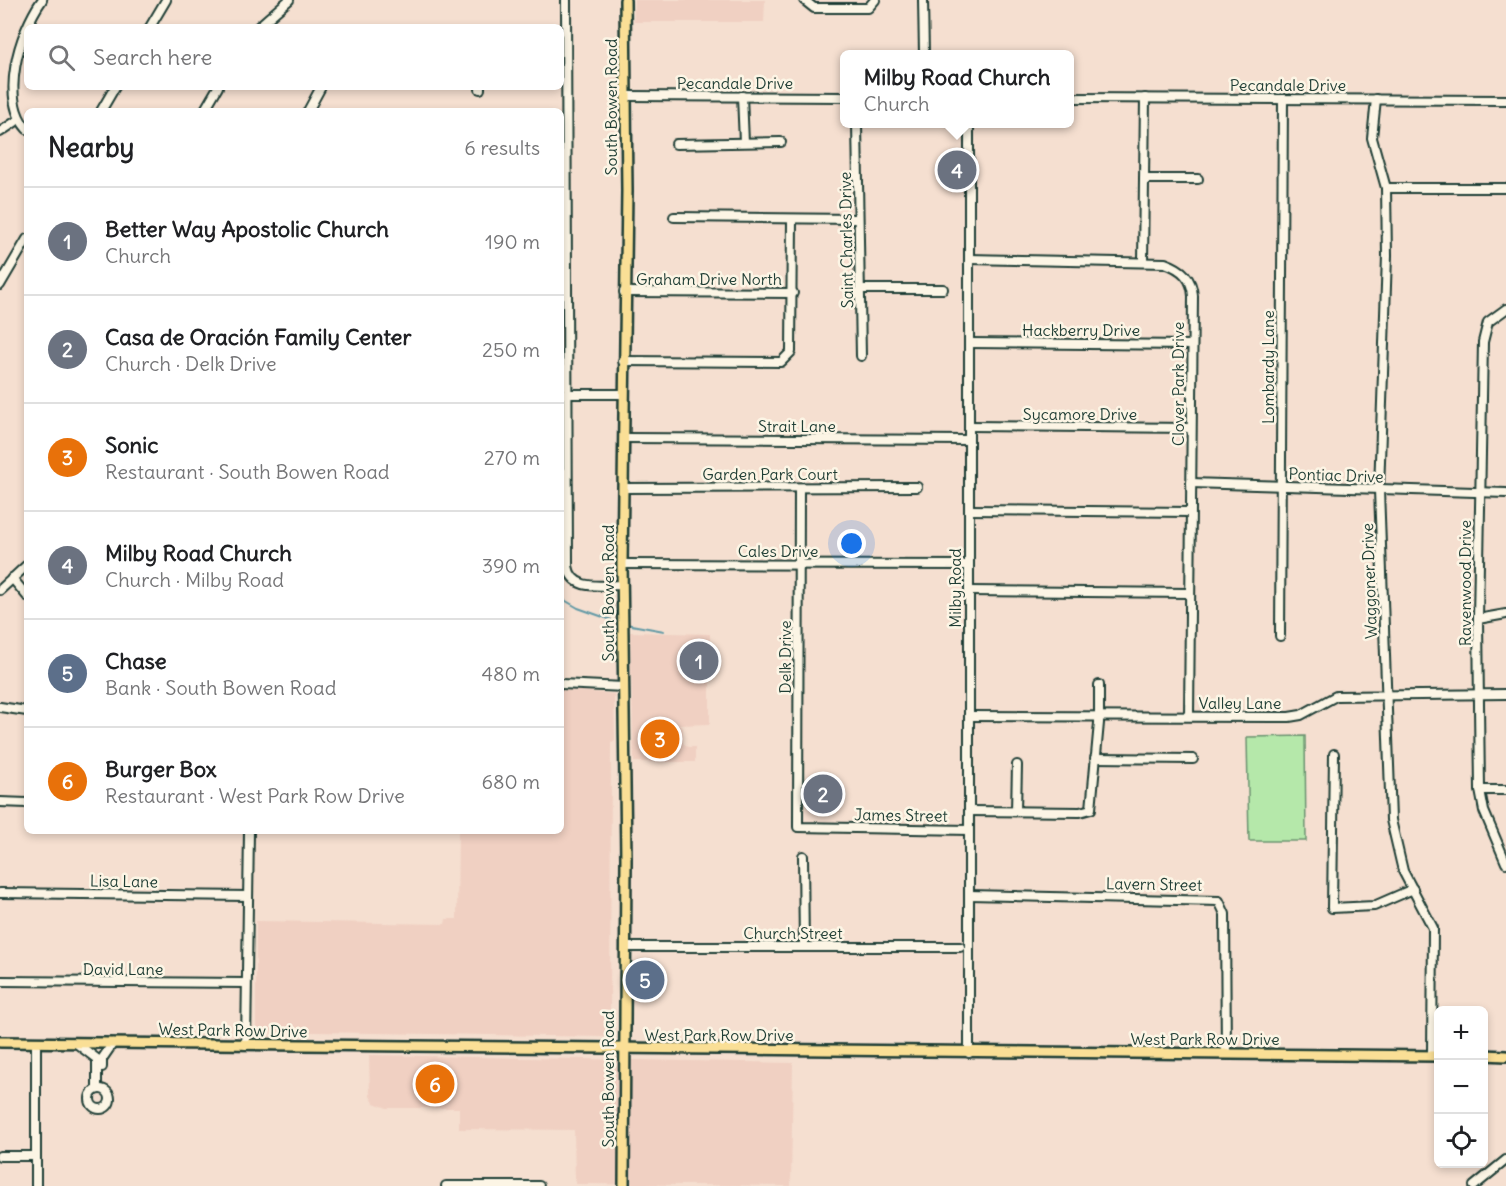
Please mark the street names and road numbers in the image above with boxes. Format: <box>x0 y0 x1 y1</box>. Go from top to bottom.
street label: South Bowen Road <box>601 39 621 175</box>
street label: Pecandale Drive <box>677 73 793 93</box>
street label: Pecandale Drive <box>1230 75 1346 95</box>
street label: Saint Charles Drive <box>835 172 857 308</box>
street label: Graham Drive North <box>636 269 782 289</box>
street label: Lombardy Lane <box>1258 310 1278 424</box>
street label: Hackberry Drive <box>1022 320 1140 340</box>
street label: Clover Park Drive <box>1168 322 1188 446</box>
street label: Sycamore Drive <box>1023 404 1137 424</box>
street label: Strait Lane <box>758 416 836 436</box>
street label: Pontiac Drive <box>1288 463 1384 487</box>
street label: Garden Park Court <box>702 464 838 484</box>
street label: Ravenwood Drive <box>1455 520 1475 646</box>
street label: Waggoner Drive <box>1357 523 1381 639</box>
street label: South Bowen Road <box>598 525 618 661</box>
street label: Cales Drive <box>738 541 818 561</box>
street label: Milby Road <box>945 548 965 628</box>
street label: Delk Drive <box>775 620 795 694</box>
street label: Valley Lane <box>1199 693 1281 713</box>
street label: James Street <box>854 804 949 826</box>
street label: Lisa Lane <box>90 870 158 892</box>
street label: Lavern Street <box>1106 873 1203 895</box>
street label: Church Street <box>743 923 843 943</box>
street label: David Lane <box>83 959 163 979</box>
street label: South Bowen Road <box>598 1011 618 1147</box>
street label: West Park Row Drive <box>158 1019 308 1041</box>
street label: West Park Row Drive <box>644 1025 794 1045</box>
street label: West Park Row Drive <box>1130 1029 1280 1049</box>

